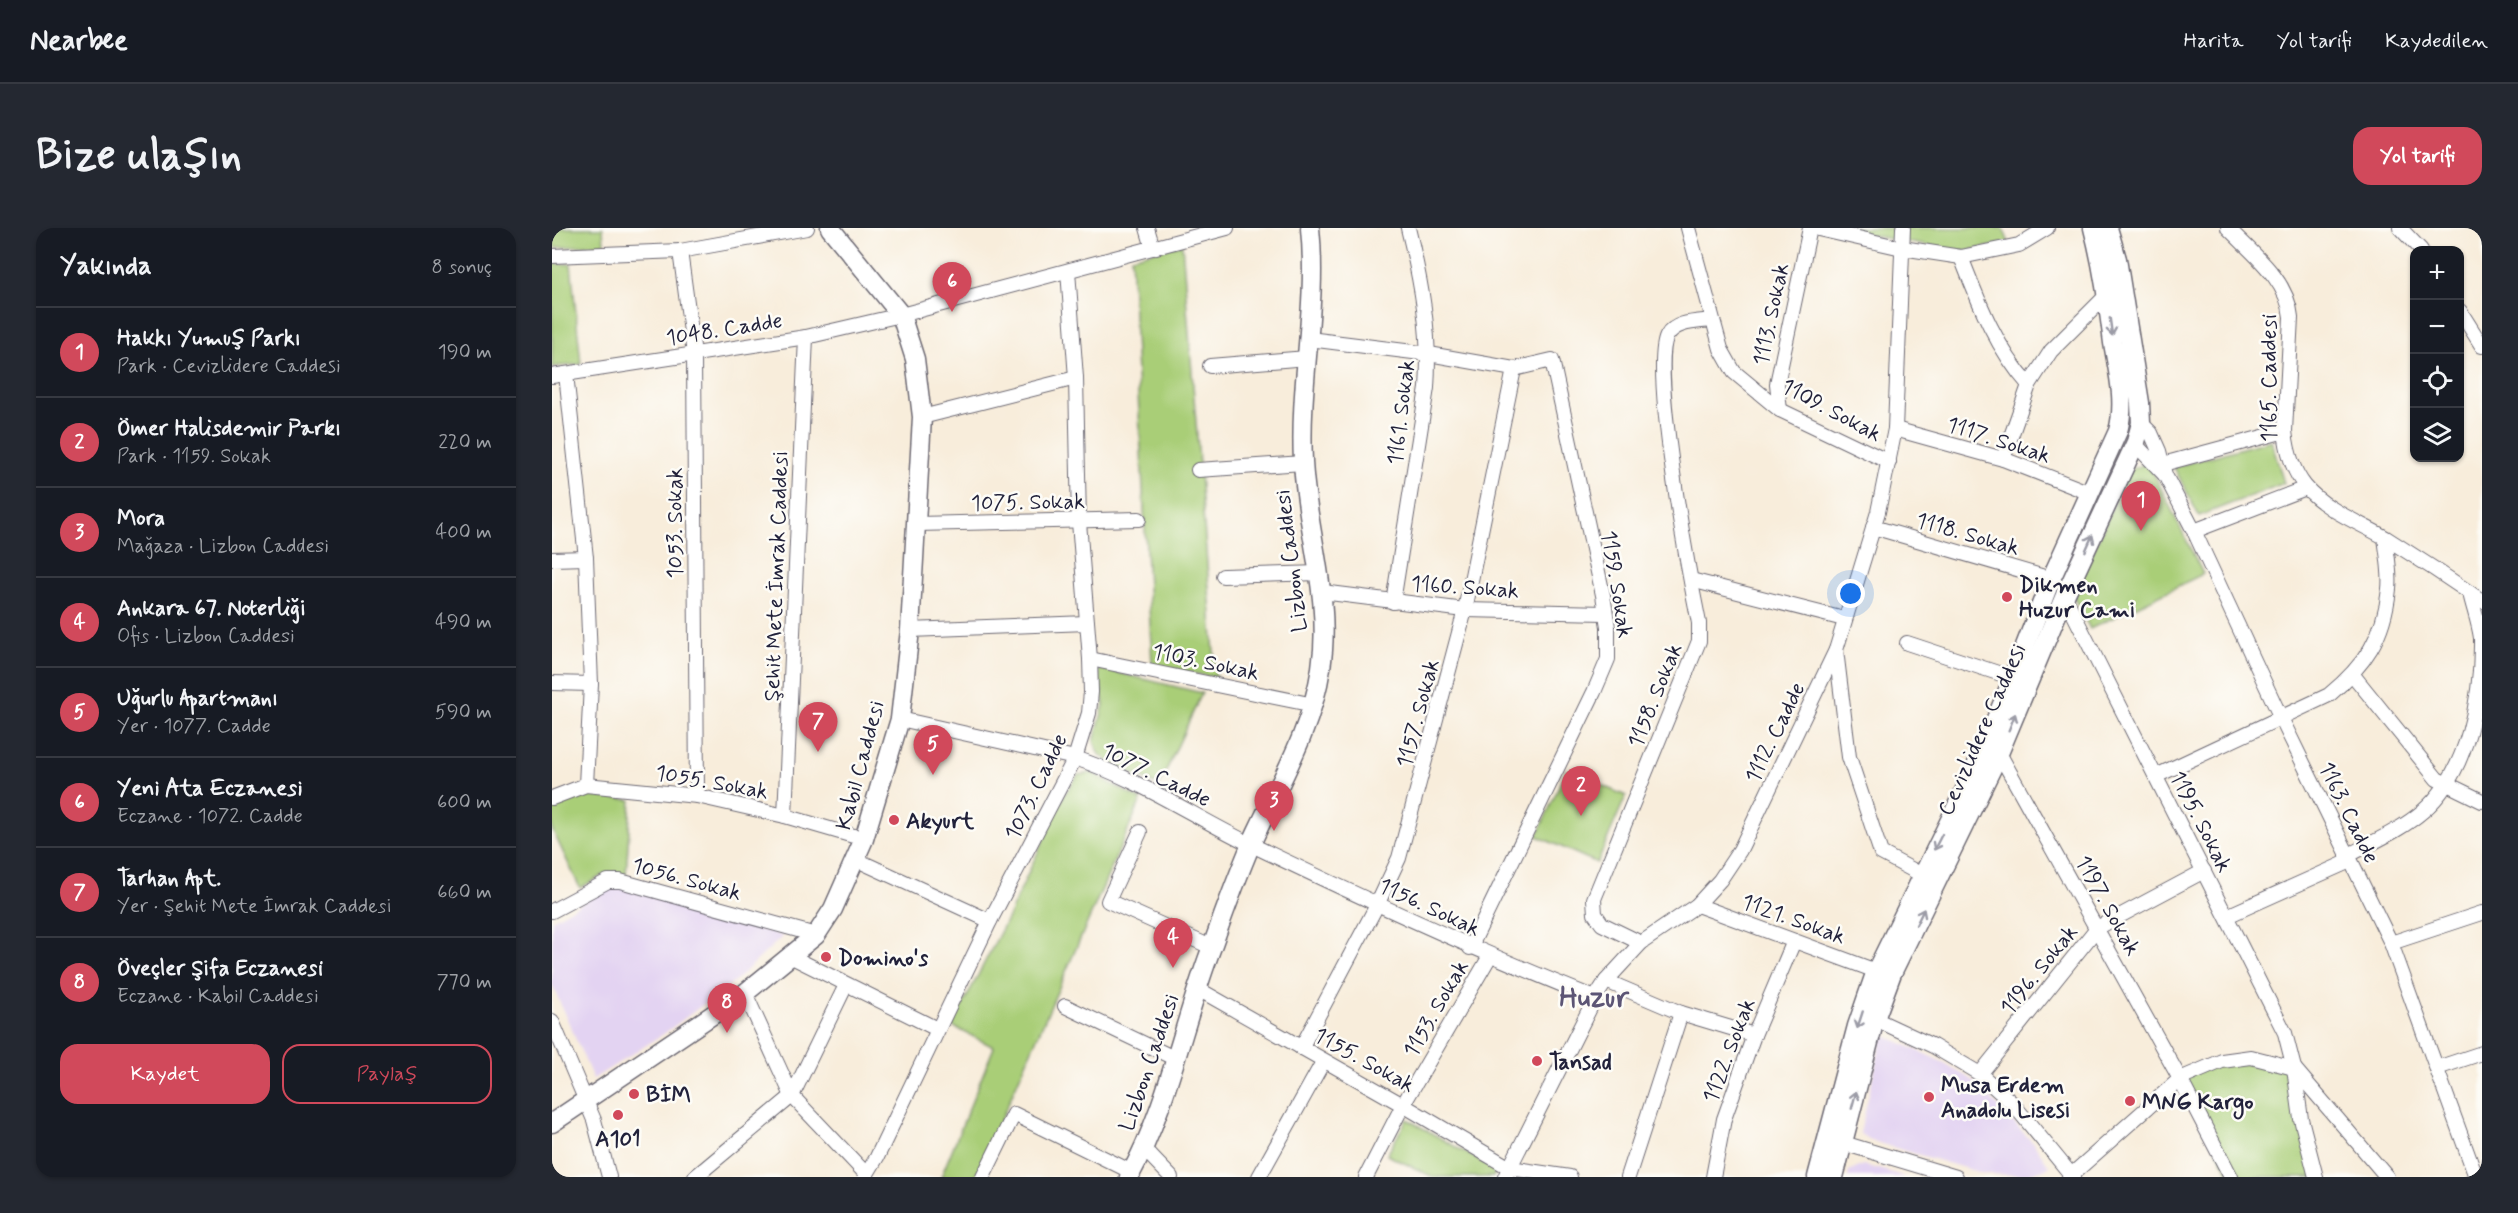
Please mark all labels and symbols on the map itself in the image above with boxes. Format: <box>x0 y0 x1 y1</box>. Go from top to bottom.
street label: 1113. Sokak <box>1747 261 1796 368</box>
pin: 6 <box>932 262 972 312</box>
street label: 1048. Cadde <box>664 307 785 353</box>
street label: 1165. Caddesi <box>2256 314 2284 442</box>
one-way arrow <box>2106 316 2117 336</box>
street label: 1161. Sokak <box>1382 358 1422 466</box>
street label: 1109. Sokak <box>1776 373 1886 449</box>
street label: 1117. Sokak <box>1943 411 2054 471</box>
street label: Şehit Mete İmrak Caddesi <box>759 450 795 702</box>
street label: 1053. Sokak <box>662 468 690 578</box>
pin: 1 <box>2122 482 2160 531</box>
street label: 1075. Sokak <box>971 488 1085 518</box>
street label: Lizbon Caddesi <box>1269 488 1315 633</box>
street label: 1118. Sokak <box>1912 507 2023 563</box>
street label: 1159. Sokak <box>1594 529 1638 640</box>
one-way arrow <box>2084 534 2095 553</box>
street label: 1160. Sokak <box>1410 570 1520 606</box>
place label: Dikmen Huzur Cami <box>2019 572 2136 625</box>
your location <box>1836 579 1865 608</box>
marker: Dikmen Huzur Cami <box>2000 590 2014 604</box>
street label: 1103. Sokak <box>1150 638 1262 688</box>
street label: 1158. Sokak <box>1622 639 1689 752</box>
street label: Cevizlidere Caddesi <box>1932 639 2033 820</box>
street label: 1157. Sokak <box>1391 656 1447 771</box>
street label: 1112. Cadde <box>1739 678 1812 788</box>
street label: Kabil Caddesi <box>830 698 892 833</box>
pin: 7 <box>798 702 838 752</box>
one-way arrow <box>2007 713 2018 732</box>
pin: 5 <box>914 726 952 775</box>
street label: 1073. Cadde <box>999 729 1074 844</box>
street label: 1077. Cadde <box>1097 737 1215 814</box>
street label: 1163. Cadde <box>2312 758 2385 868</box>
street label: 1055. Sokak <box>653 759 770 807</box>
pin: 2 <box>1562 766 1600 816</box>
street label: 1195. Sokak <box>2163 766 2238 877</box>
pin: 3 <box>1254 782 1294 831</box>
place label: Akyurt <box>906 808 975 836</box>
marker: Akyurt <box>887 813 901 827</box>
one-way arrow <box>1932 832 1944 850</box>
street label: 1197. Sokak <box>2068 851 2146 961</box>
street label: 1056. Sokak <box>629 852 744 908</box>
street label: 1156. Sokak <box>1374 872 1485 944</box>
street label: 1121. Sokak <box>1738 888 1849 952</box>
one-way arrow <box>1915 909 1926 927</box>
pin: 4 <box>1154 918 1192 968</box>
street label: 1196. Sokak <box>1995 919 2085 1021</box>
place label: Domino's <box>838 945 929 973</box>
marker: Domino's <box>819 950 833 964</box>
street label: 1153. Sokak <box>1398 955 1476 1063</box>
district label: Huzur <box>1559 980 1630 1017</box>
pin: 8 <box>708 984 747 1033</box>
street label: Lizbon Caddesi <box>1113 990 1186 1135</box>
street label: 1122. Sokak <box>1697 995 1763 1107</box>
one-way arrow <box>1853 1010 1864 1029</box>
street label: 1155. Sokak <box>1309 1022 1419 1100</box>
place label: Tansad <box>1549 1049 1612 1077</box>
marker: Tansad <box>1530 1054 1544 1068</box>
place label: Musa Erdem Anadolu Lisesi <box>1941 1072 2071 1125</box>
place label: BİM <box>646 1082 691 1110</box>
marker: BİM <box>627 1087 641 1101</box>
place label: MNG Kargo <box>2142 1089 2253 1120</box>
marker: Musa Erdem Anadolu Lisesi <box>1922 1090 1936 1104</box>
one-way arrow <box>1849 1091 1860 1110</box>
marker: MNG Kargo <box>2123 1094 2137 1108</box>
marker: A101 <box>611 1108 625 1122</box>
place label: A101 <box>595 1126 641 1154</box>

